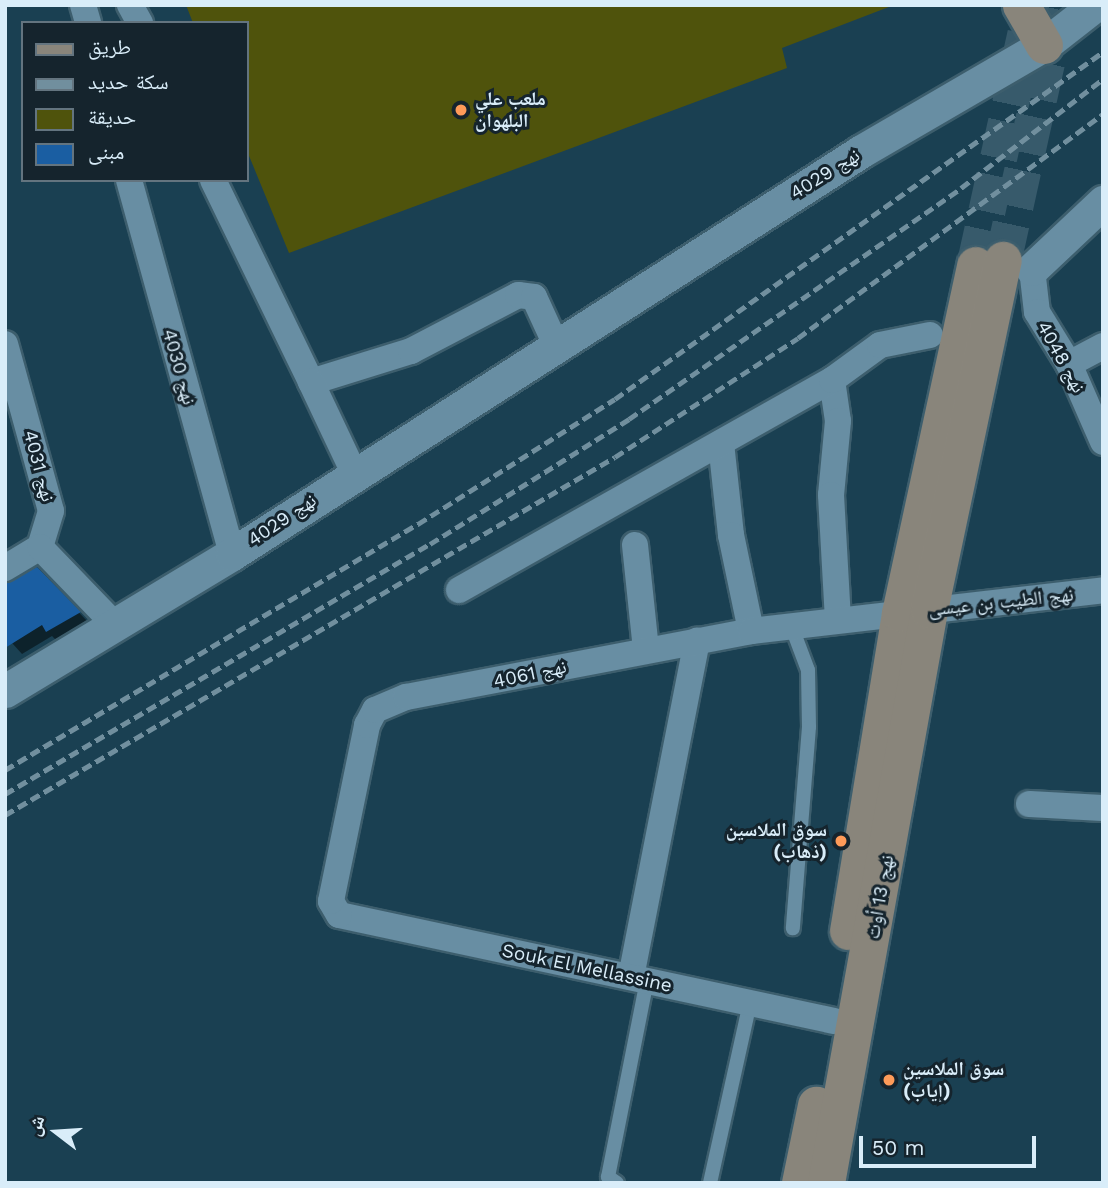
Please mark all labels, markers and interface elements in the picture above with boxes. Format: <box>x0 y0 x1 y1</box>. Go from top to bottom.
legend <box>21 21 248 182</box>
text: طريق <box>88 34 131 59</box>
text: سكة حديد <box>88 69 169 94</box>
place label: ملعب علي البلهوان <box>475 88 546 132</box>
marker: ملعب علي البلهوان <box>453 102 469 118</box>
text: حديقة <box>88 104 136 129</box>
text: مبنى <box>88 139 124 164</box>
street label: نهج 4029 <box>786 144 864 204</box>
street label: نهج 4048 <box>1032 317 1090 397</box>
street label: نهج 4030 <box>157 327 201 407</box>
street label: نهج 4031 <box>19 428 59 504</box>
street label: نهج 4029 <box>243 489 321 551</box>
street label: نهج الطيب بن عيسى <box>927 583 1075 621</box>
street label: نهج 4061 <box>491 655 569 693</box>
place label: سوق الملاسين (ذهاب) <box>726 819 827 863</box>
marker: سوق الملاسين (ذهاب) <box>833 833 849 849</box>
street label: نهج 13 أوت <box>861 853 899 941</box>
street label: Souk El Mellassine <box>499 939 675 997</box>
place label: سوق الملاسين (إياب) <box>903 1058 1004 1102</box>
marker: سوق الملاسين (إياب) <box>881 1072 897 1088</box>
north arrow <box>21 1097 91 1167</box>
text: ش <box>21 1113 49 1139</box>
scale bar <box>863 1122 1040 1166</box>
text: 50 m <box>872 1135 924 1160</box>

